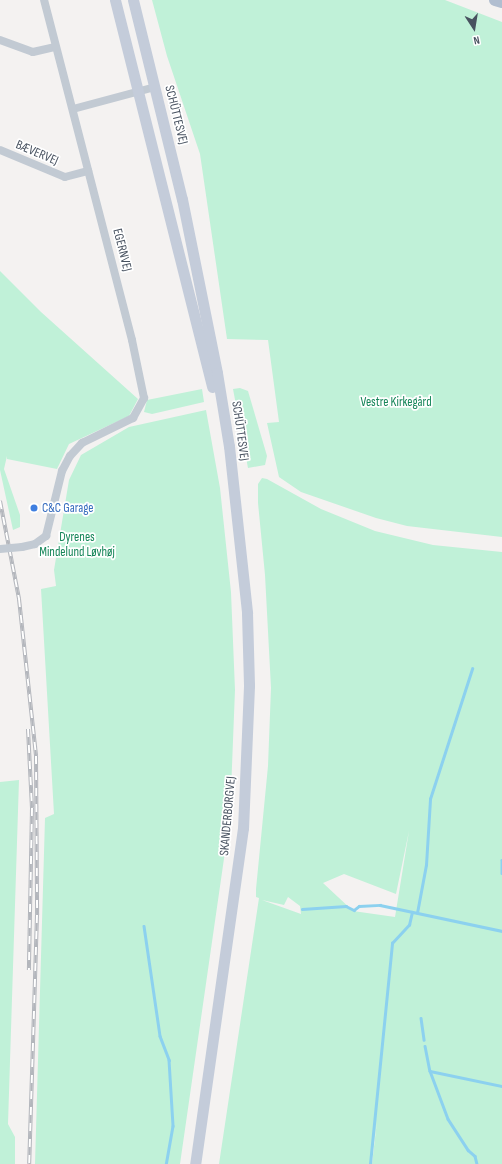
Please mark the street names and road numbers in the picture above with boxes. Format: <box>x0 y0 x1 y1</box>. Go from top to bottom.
street label: SCHÜTTESVEJ <box>161 84 191 146</box>
street label: BÆVERVEJ <box>13 137 61 169</box>
street label: EGERNVEJ <box>109 227 135 273</box>
street label: SCHÜTTESVEJ <box>228 400 252 462</box>
street label: SKANDERBORGVEJ <box>217 776 239 856</box>

